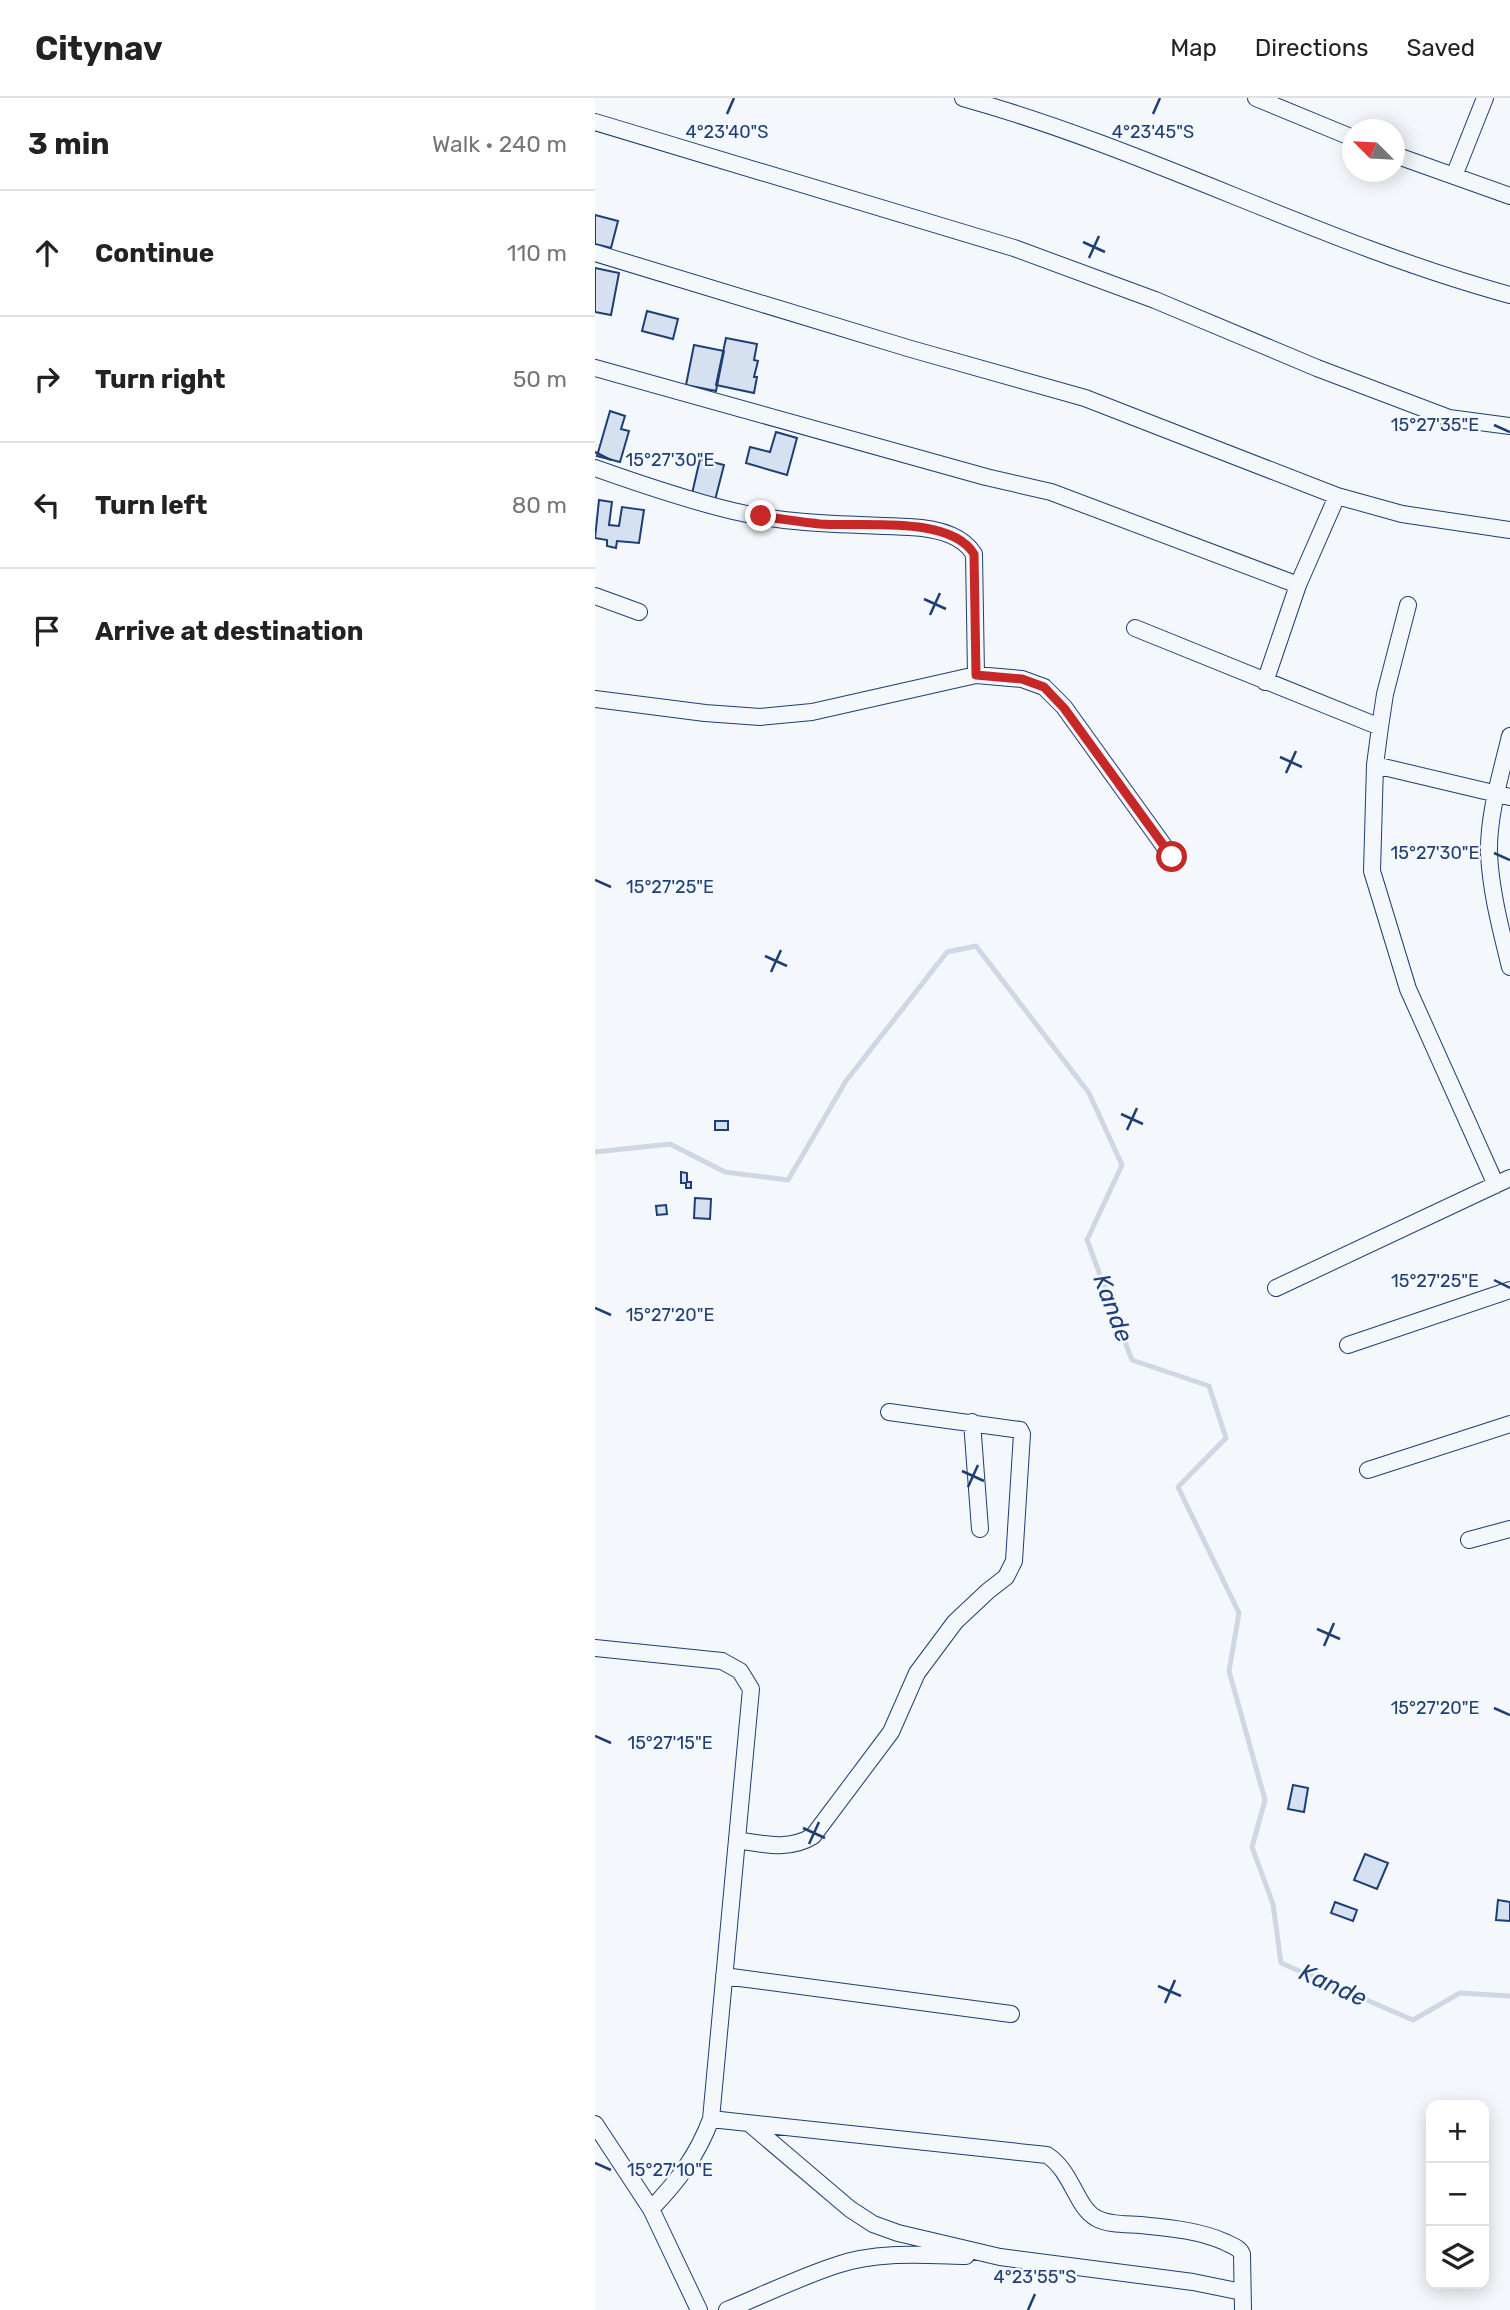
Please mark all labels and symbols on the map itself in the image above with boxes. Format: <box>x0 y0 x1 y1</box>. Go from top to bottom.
north arrow <box>1342 119 1405 182</box>
text: 4°23'40"S <box>685 121 769 143</box>
text: 4°23'45"S <box>1112 121 1194 143</box>
text: 15°27'35"E <box>1391 414 1479 436</box>
text: 15°27'30"E <box>626 449 715 471</box>
route end <box>745 500 776 531</box>
route start <box>1156 841 1187 872</box>
text: 15°27'30"E <box>1391 842 1480 864</box>
text: 15°27'25"E <box>626 876 714 898</box>
water label: Kande <box>1087 1270 1139 1346</box>
text: 15°27'25"E <box>1391 1270 1479 1292</box>
text: 15°27'20"E <box>626 1304 714 1326</box>
text: 15°27'20"E <box>1391 1697 1479 1719</box>
text: 15°27'15"E <box>627 1732 713 1754</box>
water label: Kande <box>1295 1958 1371 2012</box>
text: 15°27'10"E <box>627 2159 713 2181</box>
text: 4°23'55"S <box>994 2266 1076 2288</box>

